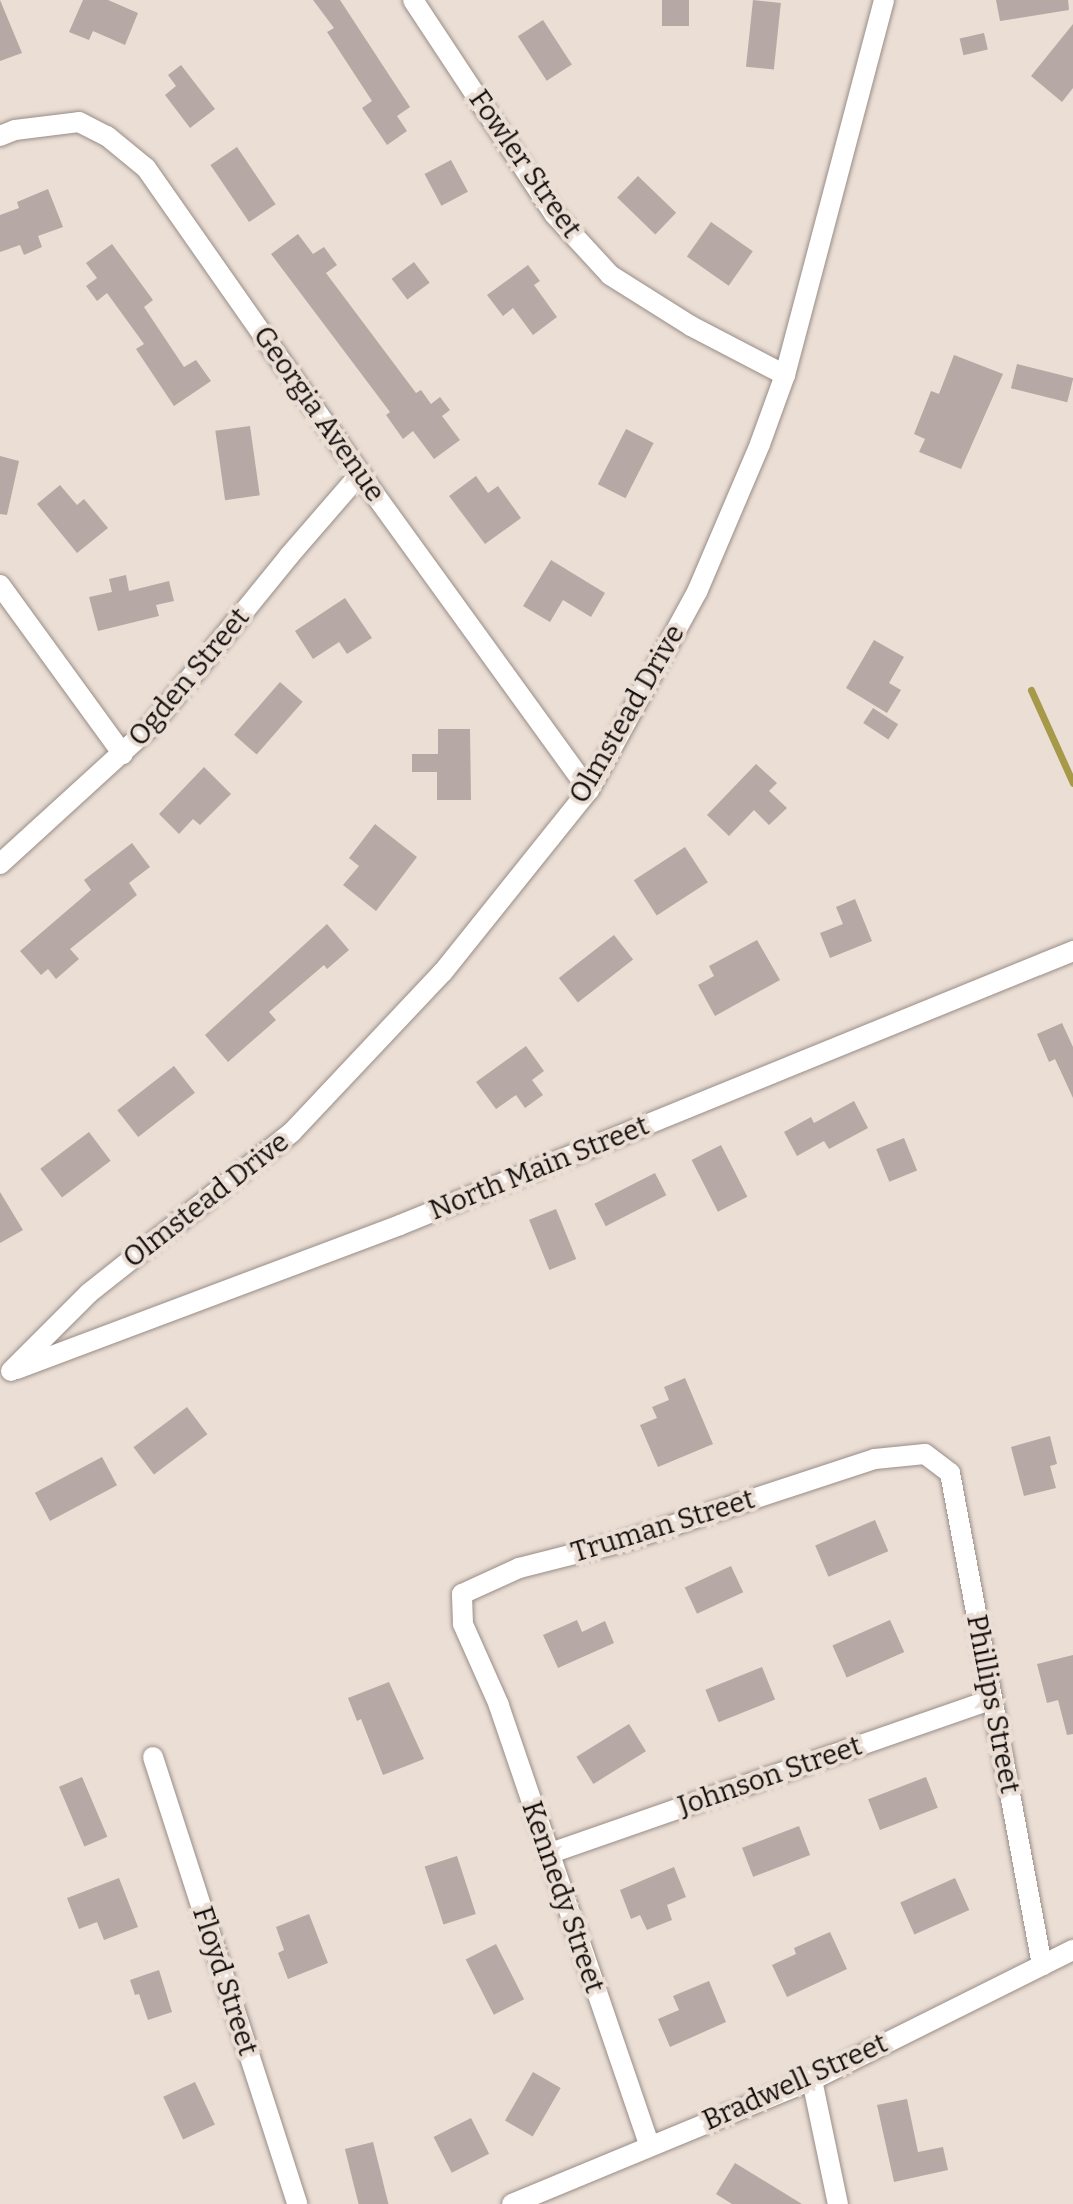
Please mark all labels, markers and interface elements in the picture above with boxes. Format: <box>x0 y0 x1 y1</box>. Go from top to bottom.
street label: Fowler Street <box>462 84 588 244</box>
street label: Georgia Avenue <box>246 320 392 508</box>
street label: Ogden Street <box>122 601 256 753</box>
street label: Olmstead Drive <box>562 619 692 809</box>
street label: North Main Street <box>424 1109 654 1227</box>
street label: Olmstead Drive <box>117 1125 295 1275</box>
street label: Truman Street <box>567 1482 759 1570</box>
street label: Phillips Street <box>959 1612 1027 1796</box>
street label: Johnson Street <box>674 1729 866 1823</box>
street label: Kennedy Street <box>514 1797 612 1997</box>
street label: Floyd Street <box>185 1902 265 2060</box>
street label: Bradwell Street <box>698 2026 892 2138</box>

